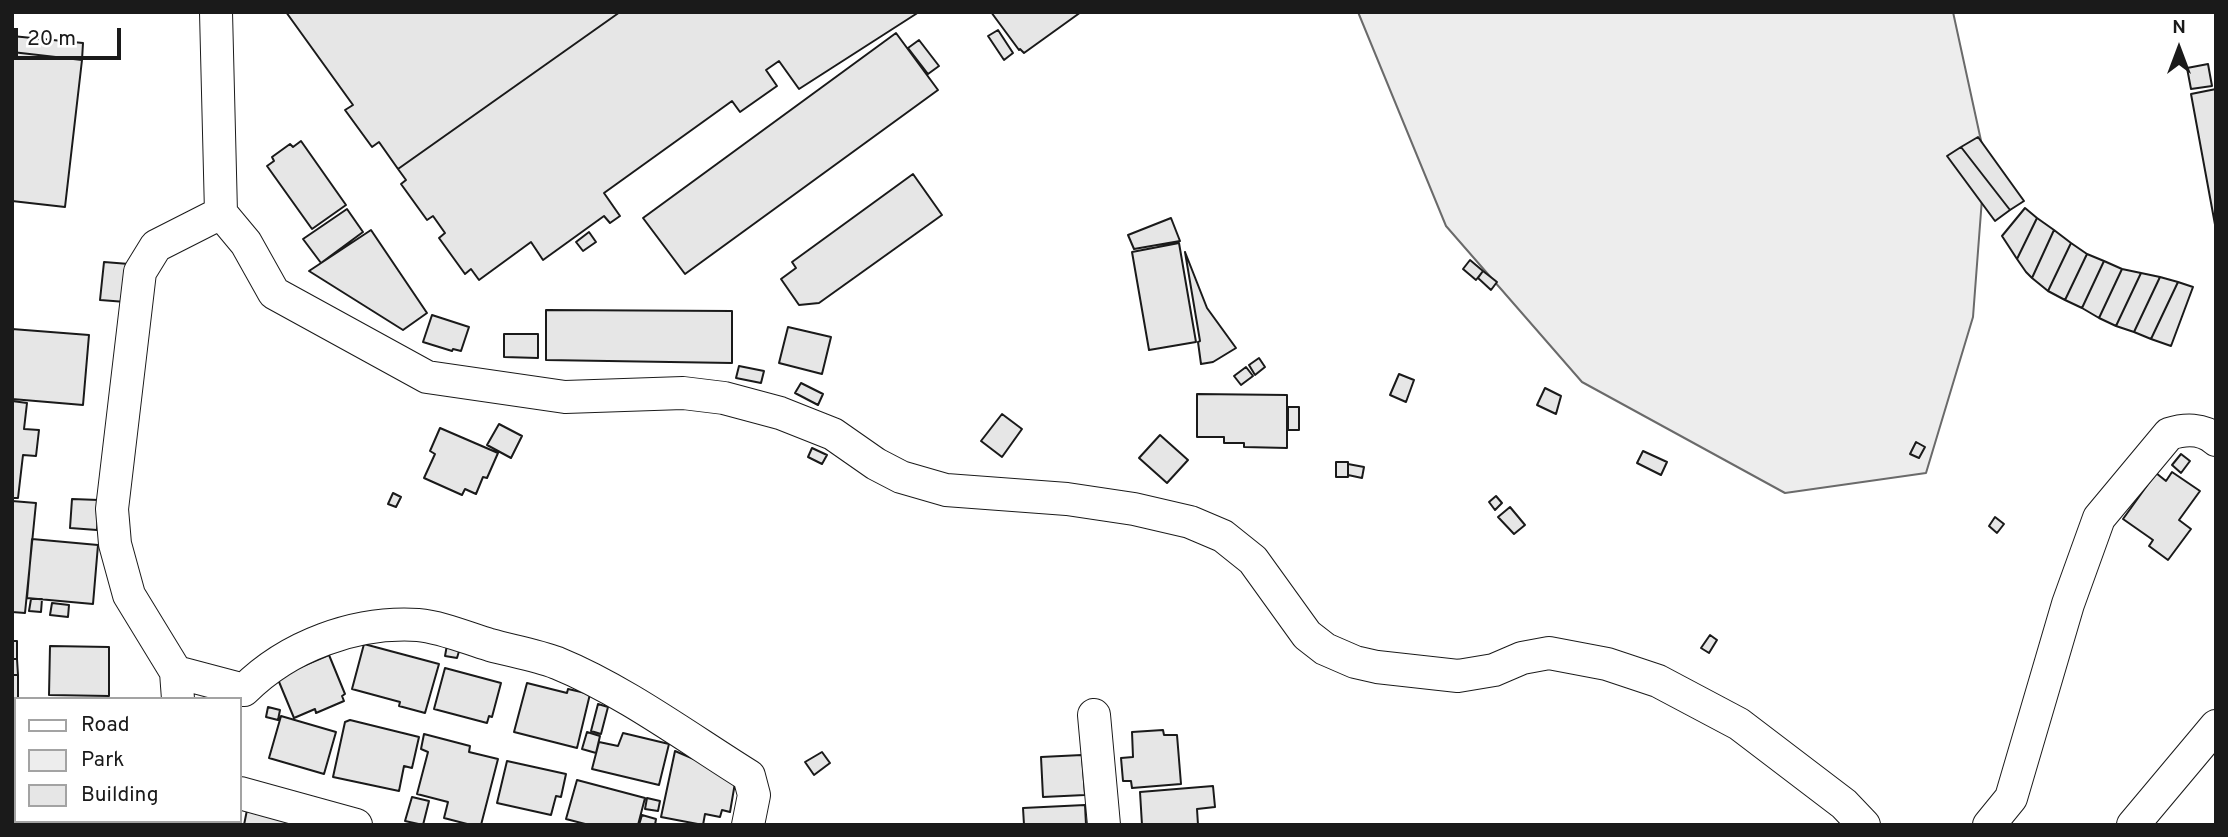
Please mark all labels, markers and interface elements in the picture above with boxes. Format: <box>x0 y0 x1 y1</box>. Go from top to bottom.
scale bar <box>18 14 124 58</box>
north arrow <box>2144 14 2214 84</box>
text: N <box>2172 16 2186 40</box>
text: 20 m <box>27 26 76 53</box>
legend <box>14 697 242 823</box>
text: Road <box>81 712 130 739</box>
text: Park <box>81 747 124 774</box>
text: Building <box>81 782 159 809</box>

